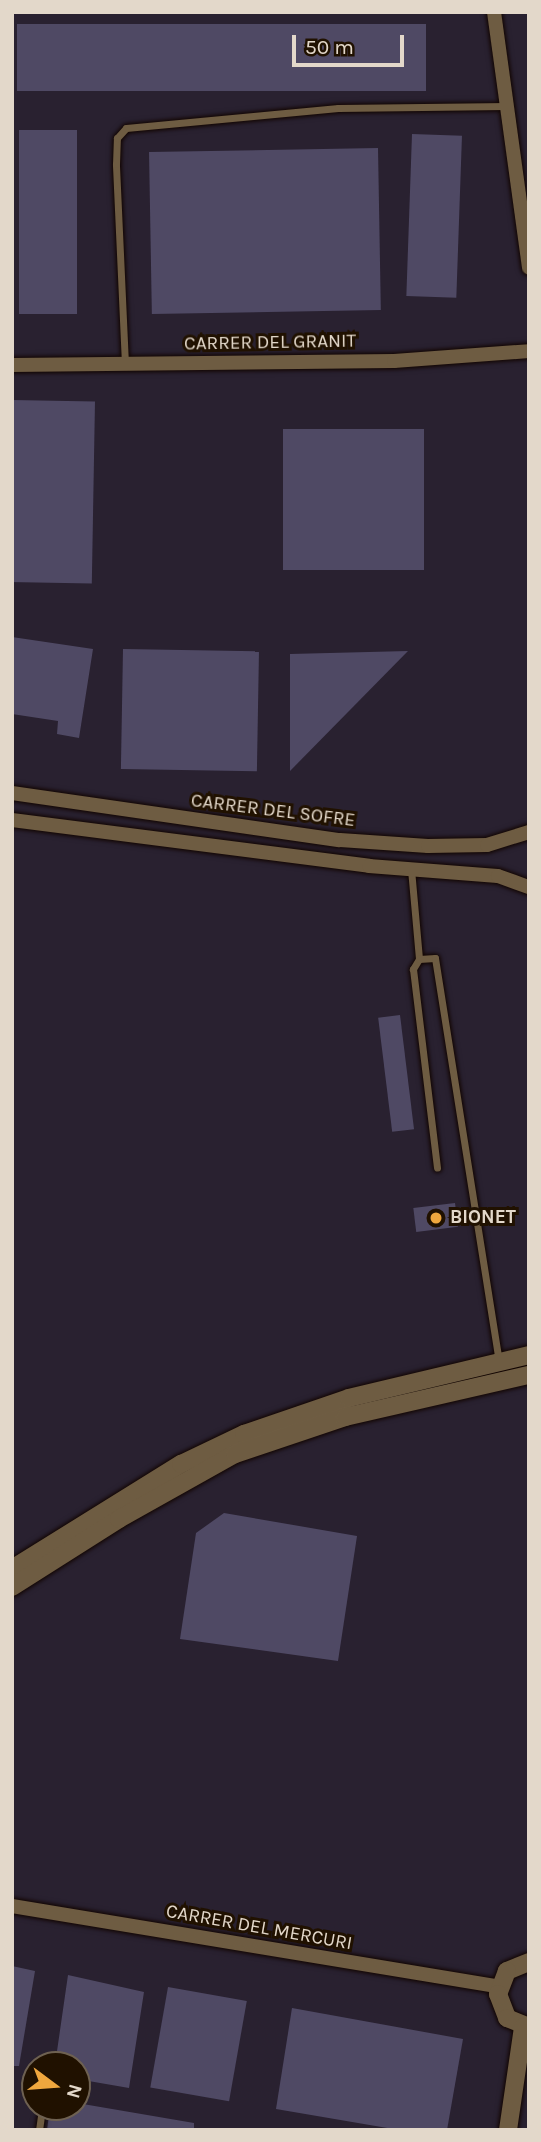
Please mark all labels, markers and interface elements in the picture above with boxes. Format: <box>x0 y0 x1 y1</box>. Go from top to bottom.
scale bar <box>296 21 408 65</box>
text: 50 m <box>305 35 354 59</box>
street label: CARRER DEL GRANIT <box>184 330 356 356</box>
street label: CARRER DEL SOFRE <box>190 790 356 832</box>
place label: BIONET <box>450 1207 516 1229</box>
marker: BIONET <box>428 1210 444 1226</box>
street label: CARRER DEL MERCURI <box>164 1900 354 1956</box>
north arrow <box>21 2051 91 2121</box>
text: N <box>62 2082 87 2101</box>

